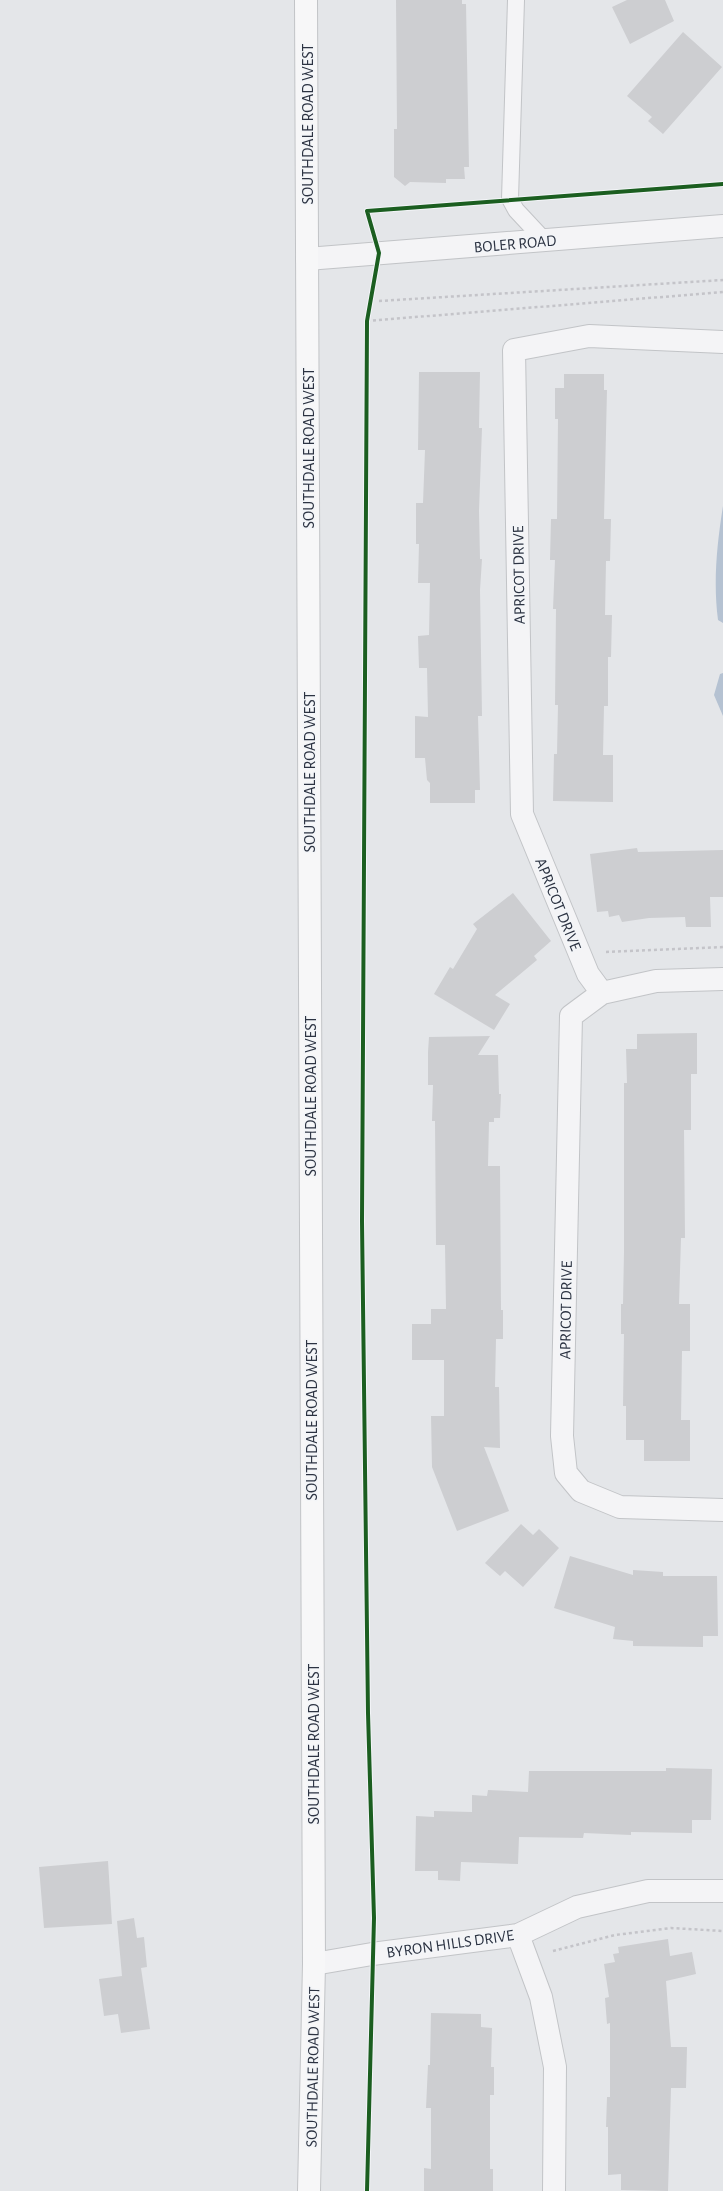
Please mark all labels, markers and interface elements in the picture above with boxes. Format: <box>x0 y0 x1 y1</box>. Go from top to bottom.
street label: SOUTHDALE ROAD WEST <box>300 43 316 204</box>
street label: BOLER ROAD <box>473 232 557 256</box>
street label: SOUTHDALE ROAD WEST <box>301 367 317 528</box>
street label: APRICOT DRIVE <box>510 525 528 624</box>
street label: SOUTHDALE ROAD WEST <box>302 691 318 852</box>
street label: APRICOT DRIVE <box>532 856 584 953</box>
street label: SOUTHDALE ROAD WEST <box>303 1015 319 1176</box>
street label: APRICOT DRIVE <box>557 1260 575 1360</box>
street label: SOUTHDALE ROAD WEST <box>304 1339 320 1500</box>
street label: SOUTHDALE ROAD WEST <box>306 1663 322 1824</box>
street label: BYRON HILLS DRIVE <box>386 1927 515 1961</box>
street label: SOUTHDALE ROAD WEST <box>304 1986 322 2148</box>

